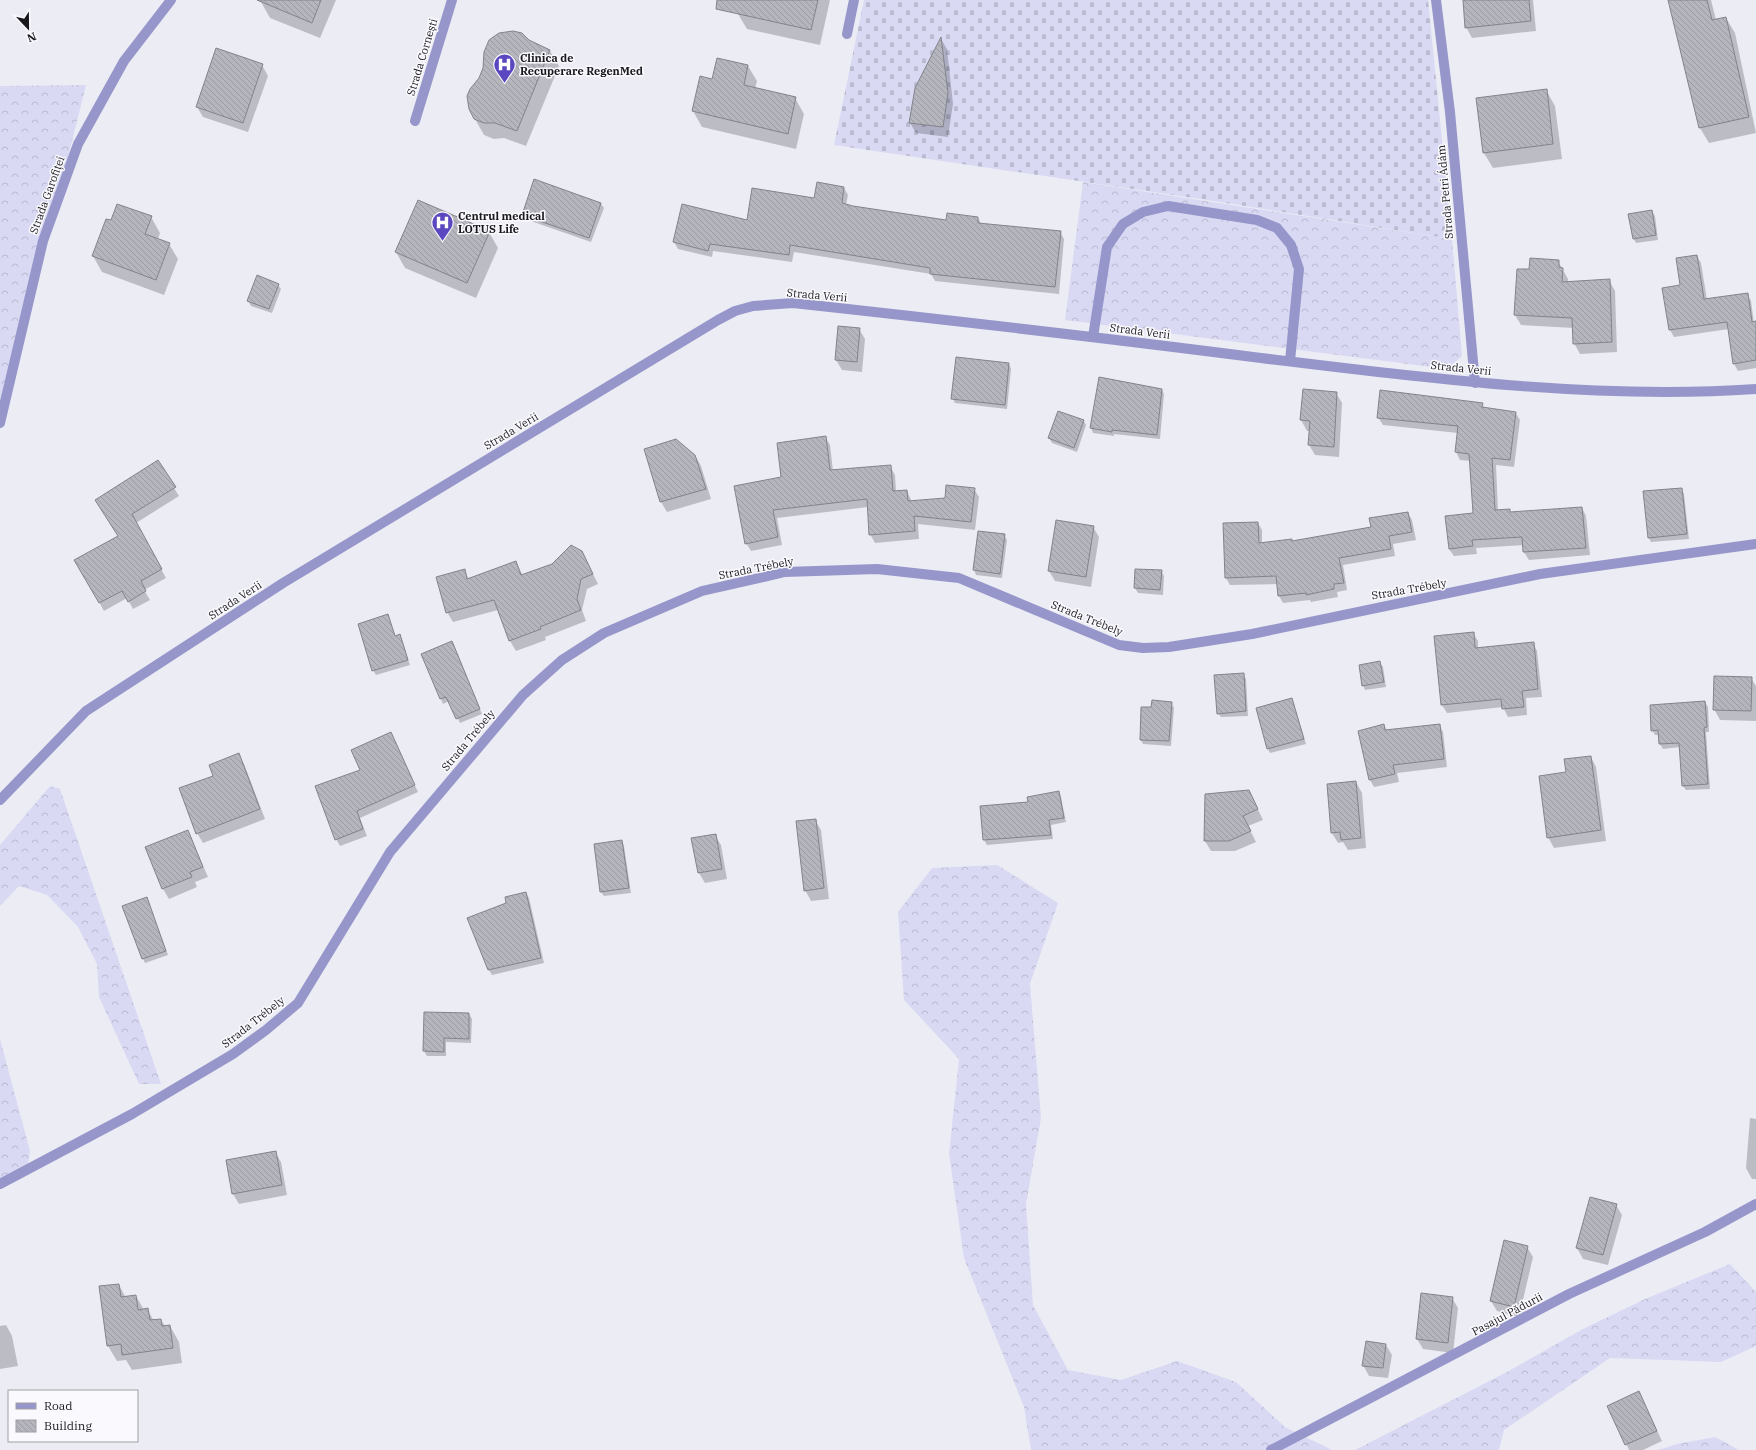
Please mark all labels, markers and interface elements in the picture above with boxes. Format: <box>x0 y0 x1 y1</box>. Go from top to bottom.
north arrow <box>8 8 48 48</box>
street label: Strada Cornești <box>404 16 441 97</box>
text: N <box>25 29 38 46</box>
hospital icon: Clinica de Recuperare RegenMed <box>492 51 518 84</box>
place label: Clinica de Recuperare RegenMed <box>520 51 643 78</box>
street label: Strada Petri Ádám <box>1434 144 1456 240</box>
street label: Strada Garofiței <box>26 154 69 236</box>
hospital icon: Centrul medical LOTUS Life <box>430 209 456 242</box>
place label: Centrul medical LOTUS Life <box>458 209 545 236</box>
street label: Strada Verii <box>786 285 848 305</box>
street label: Strada Verii <box>1109 320 1172 342</box>
street label: Strada Verii <box>1430 358 1493 378</box>
street label: Strada Verii <box>481 409 541 453</box>
street label: Strada Trébely <box>717 554 795 582</box>
street label: Strada Trébely <box>1370 575 1448 602</box>
street label: Strada Verii <box>206 577 265 622</box>
street label: Strada Trébely <box>1049 597 1125 639</box>
street label: Strada Trébely <box>438 706 498 774</box>
street label: Strada Trébely <box>219 993 287 1051</box>
street label: Pasajul Pădurii <box>1469 1289 1545 1339</box>
legend <box>8 1390 138 1442</box>
text: Road <box>44 1398 73 1413</box>
text: Building <box>44 1418 92 1433</box>

